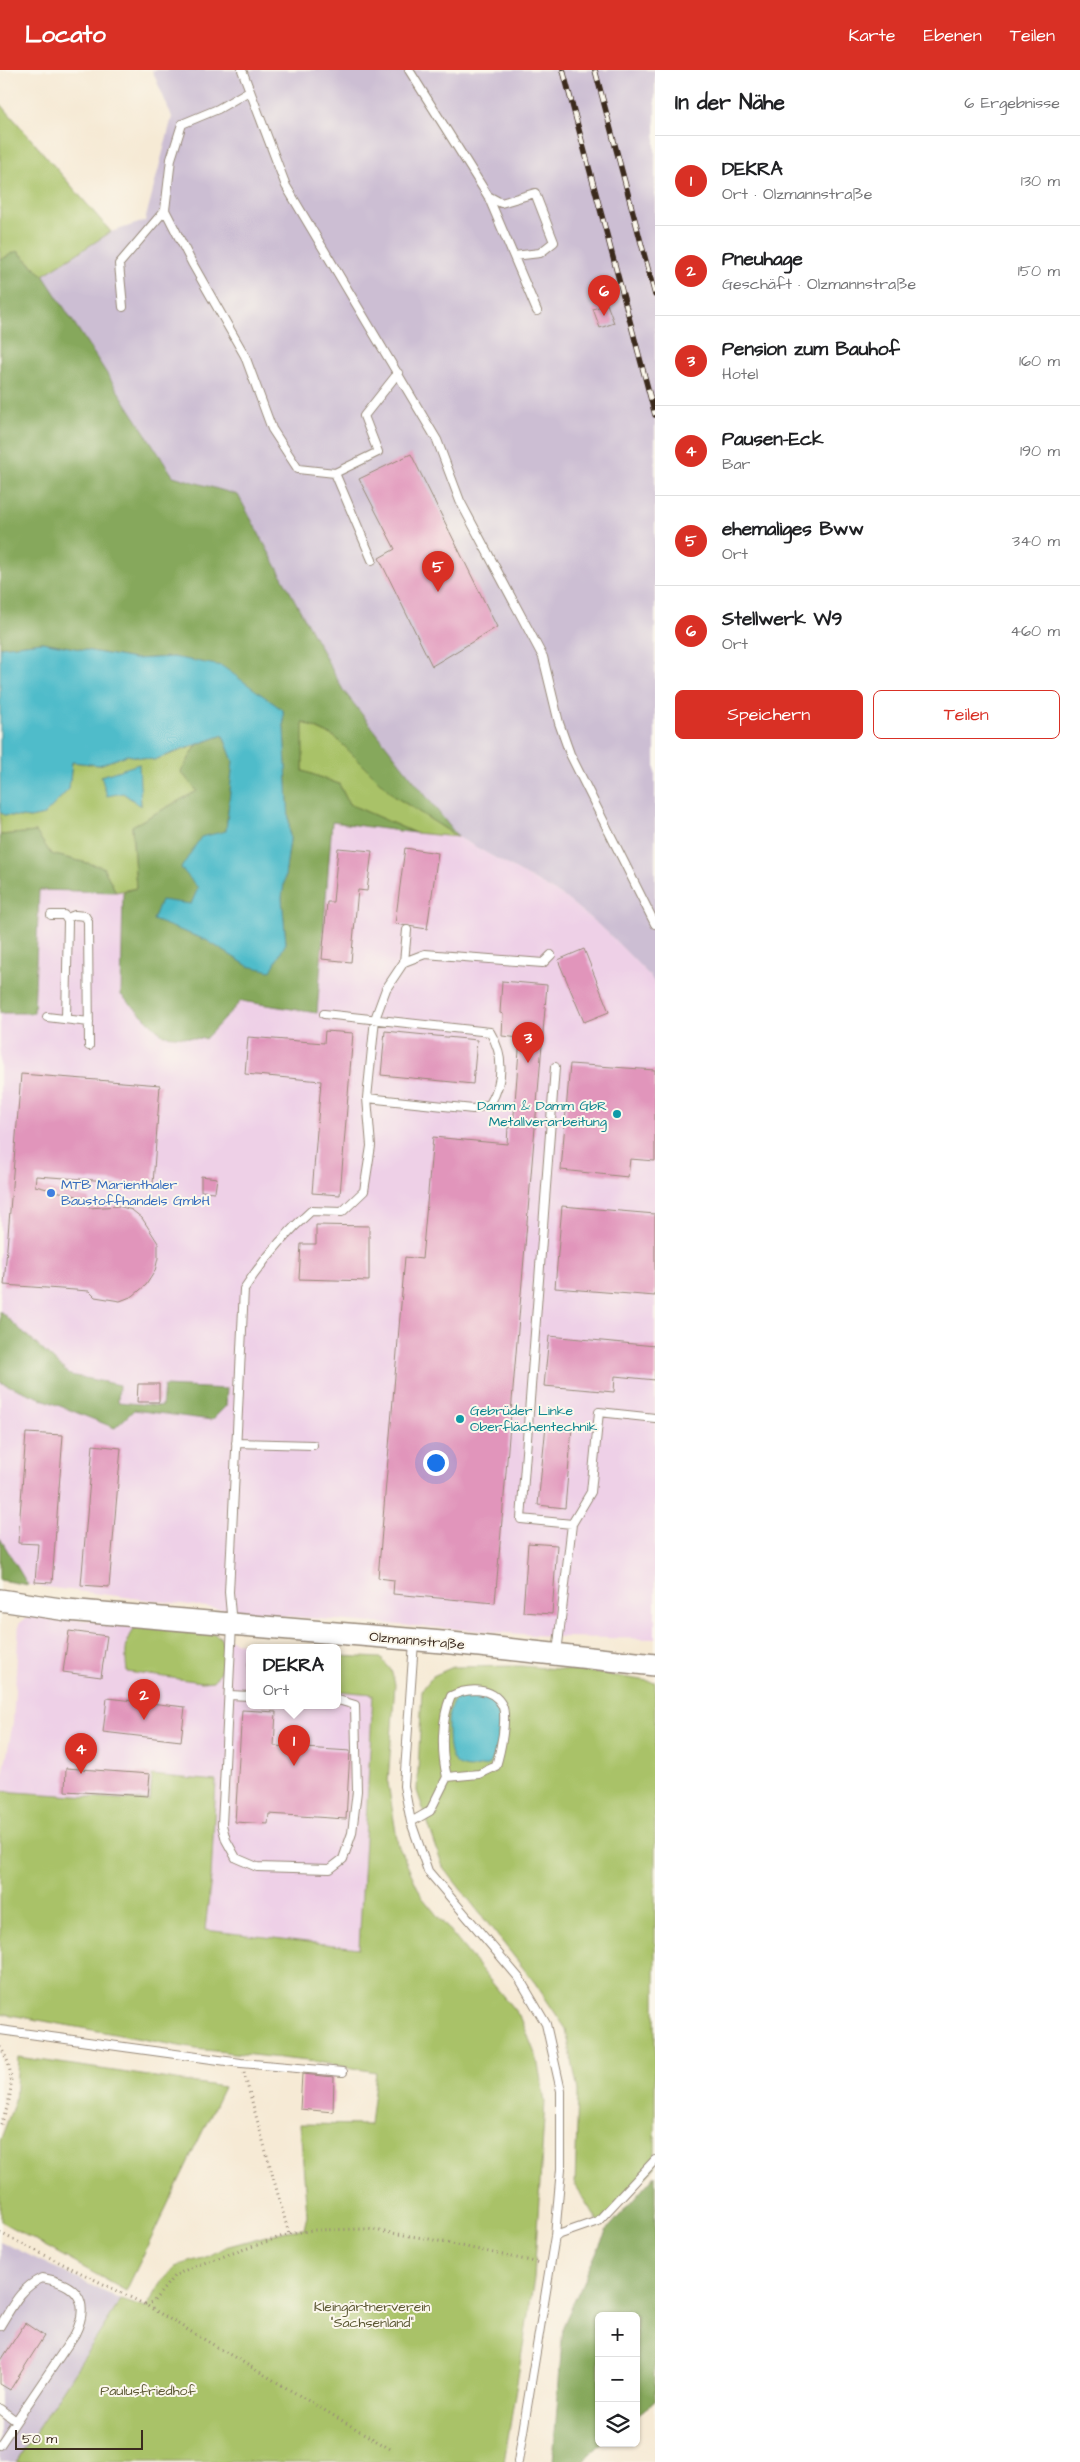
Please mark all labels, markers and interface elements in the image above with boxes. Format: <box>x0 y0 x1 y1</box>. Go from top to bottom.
text: Locato <box>25 18 106 52</box>
text: Karte <box>848 23 896 48</box>
text: Ebenen <box>924 23 982 48</box>
text: Teilen <box>1010 23 1055 48</box>
text: In der Nähe <box>675 88 785 117</box>
text: 6 Ergebnisse <box>964 92 1060 114</box>
text: DEKRA <box>722 156 783 183</box>
text: 1 <box>690 170 692 192</box>
text: 130 m <box>1021 170 1060 192</box>
text: Ort · Olzmannstraße <box>722 183 872 205</box>
text: Pneuhage <box>722 246 803 273</box>
text: 2 <box>686 260 696 282</box>
text: 150 m <box>1018 260 1060 282</box>
text: Geschäft · Olzmannstraße <box>722 273 916 295</box>
pin: 6 <box>588 275 620 316</box>
text: Pension zum Bauhof <box>722 336 900 363</box>
text: 3 <box>687 350 695 372</box>
text: 160 m <box>1019 350 1060 372</box>
text: Hotel <box>722 363 758 385</box>
text: Pausen-Eck <box>722 426 824 453</box>
text: 4 <box>686 440 696 462</box>
text: 190 m <box>1020 440 1060 462</box>
text: Bar <box>722 453 750 475</box>
text: ehemaliges Bww <box>722 516 864 543</box>
text: 5 <box>685 530 697 552</box>
text: 340 m <box>1012 530 1060 552</box>
text: Ort <box>722 543 748 565</box>
pin: 5 <box>422 551 454 592</box>
text: Stellwerk W9 <box>722 606 842 633</box>
text: 6 <box>686 620 696 642</box>
text: 460 m <box>1010 620 1060 642</box>
text: Ort <box>722 633 748 655</box>
button: Speichern <box>675 690 863 739</box>
button: Teilen <box>873 690 1060 739</box>
pin: 3 <box>512 1022 544 1063</box>
place label: Damm & Damm GbR Metallverarbeitung <box>477 1096 607 1132</box>
marker: Damm & Damm GbR Metallverarbeitung <box>611 1108 623 1120</box>
place label: MTB Marienthaler Baustoffhandels GmbH <box>61 1175 210 1211</box>
marker: MTB Marienthaler Baustoffhandels GmbH <box>45 1187 57 1199</box>
place label: Gebrüder Linke Oberflächentechnik <box>470 1401 598 1437</box>
marker: Gebrüder Linke Oberflächentechnik <box>454 1413 466 1425</box>
your location <box>423 1450 449 1476</box>
street label: Olzmannstraße <box>369 1627 466 1655</box>
popup <box>246 1644 341 1709</box>
text: DEKRA <box>263 1652 324 1679</box>
pin: 2 <box>128 1679 160 1720</box>
text: Ort <box>263 1679 289 1701</box>
pin: 1 <box>278 1725 310 1766</box>
pin: 4 <box>65 1733 97 1774</box>
park label: Kleingärtnerverein "Sachsenland" <box>314 2297 430 2333</box>
map controls <box>595 2312 640 2447</box>
button: + <box>595 2312 640 2357</box>
button: − <box>595 2357 640 2402</box>
park label: Paulusfriedhof <box>100 2381 196 2401</box>
button: layers <box>595 2402 640 2447</box>
scale bar <box>15 2427 142 2450</box>
text: 50 m <box>22 2429 57 2449</box>

